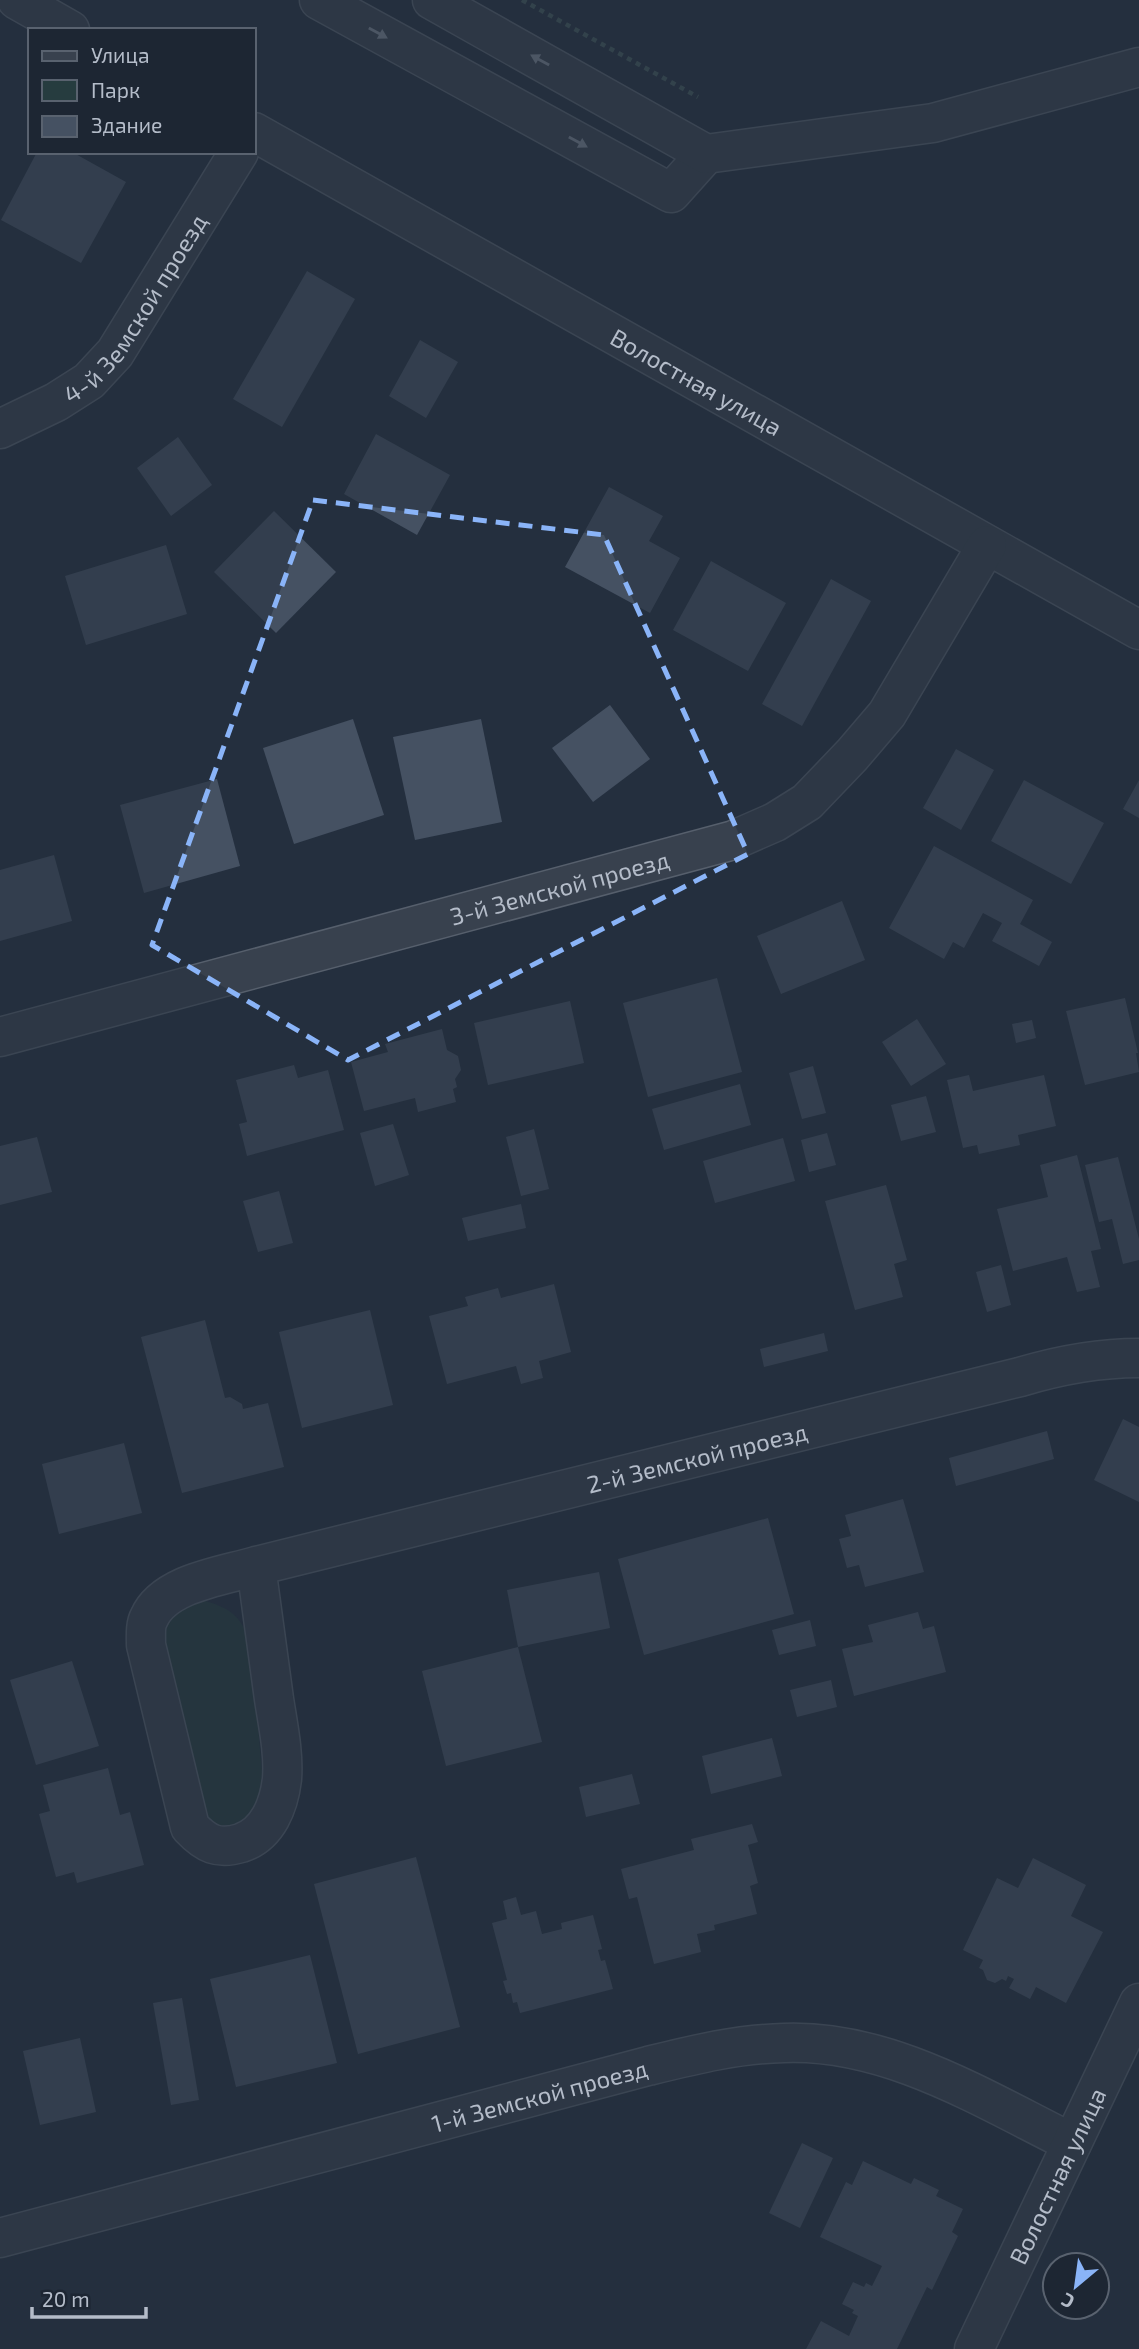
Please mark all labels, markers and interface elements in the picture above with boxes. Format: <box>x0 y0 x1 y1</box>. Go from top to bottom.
one-way arrow <box>369 27 388 39</box>
legend <box>28 28 256 154</box>
text: Улица <box>91 42 150 67</box>
one-way arrow <box>530 54 549 67</box>
text: Парк <box>91 77 140 102</box>
text: Здание <box>91 112 162 137</box>
one-way arrow <box>568 136 587 148</box>
street label: 4-й Земской проезд <box>58 208 212 408</box>
street label: Волостная улица <box>606 321 787 441</box>
street label: 3-й Земской проезд <box>446 844 672 930</box>
street label: 2-й Земской проезд <box>584 1416 810 1498</box>
street label: 1-й Земской проезд <box>428 2052 650 2137</box>
street label: Волостная улица <box>1002 2083 1111 2269</box>
north arrow <box>1041 2251 1111 2321</box>
scale bar <box>32 2276 145 2320</box>
text: 20 m <box>42 2286 90 2311</box>
text: С <box>1057 2289 1078 2314</box>

